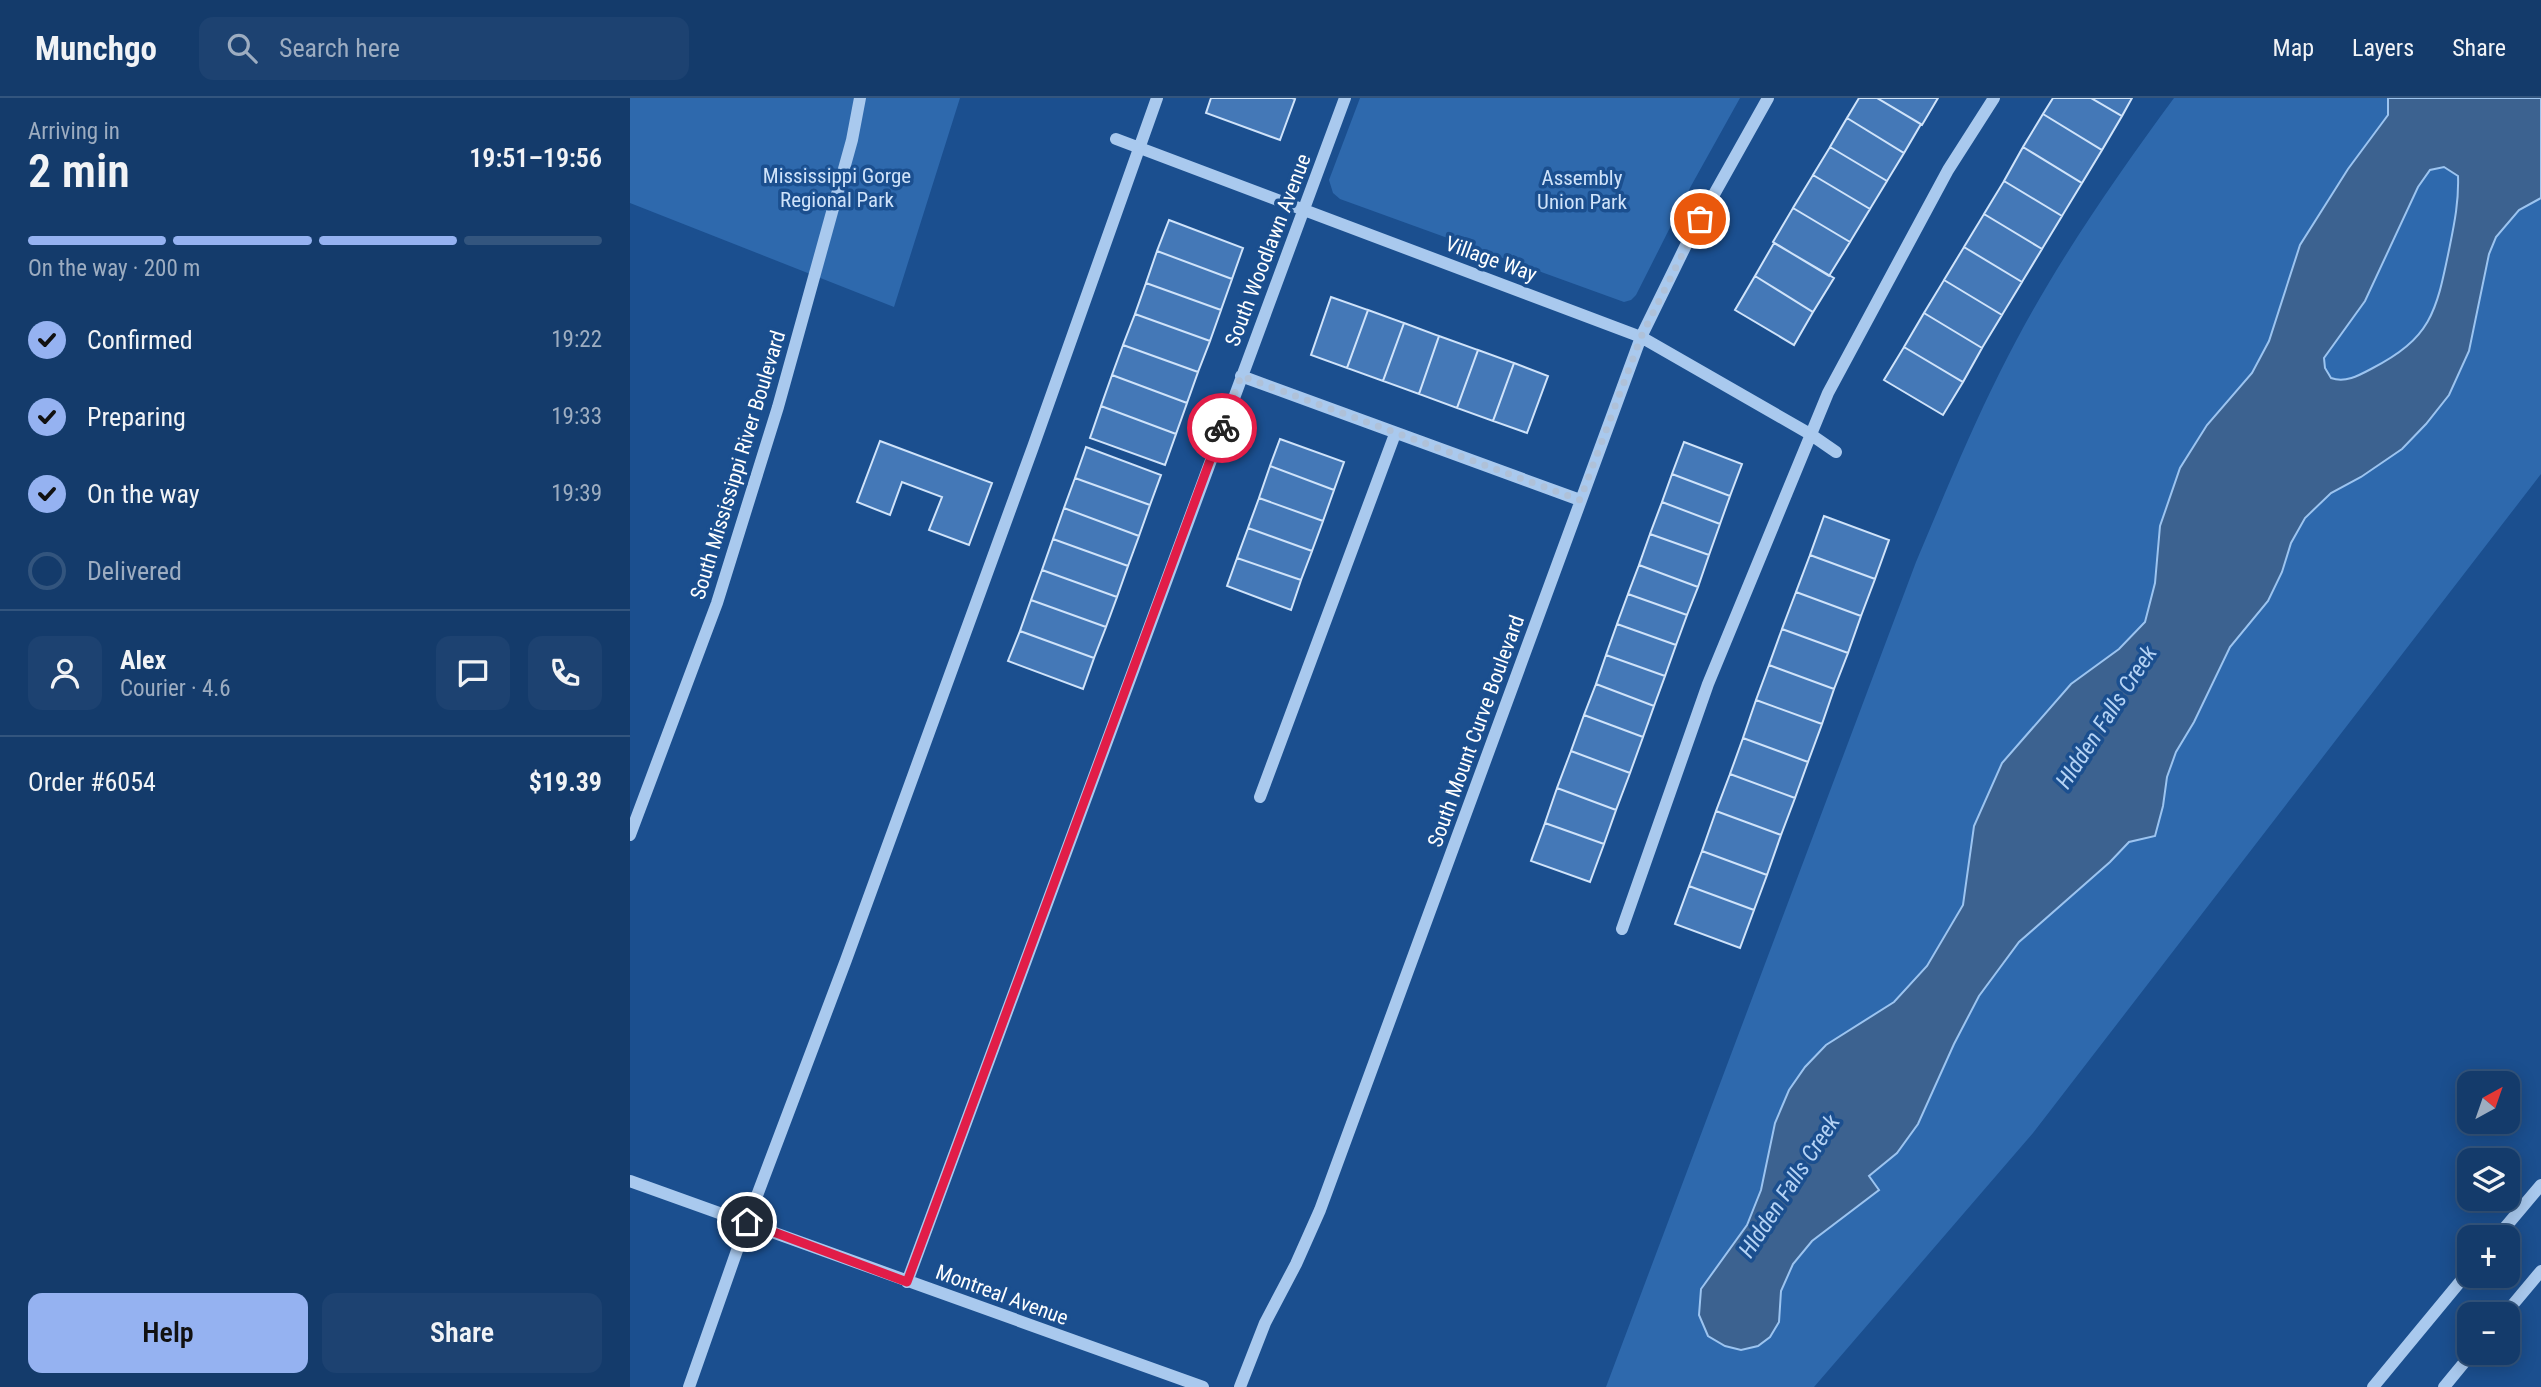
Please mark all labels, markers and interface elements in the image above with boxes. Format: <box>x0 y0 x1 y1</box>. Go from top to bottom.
search box <box>199 17 689 80</box>
text: Munchgo <box>35 29 157 68</box>
icon: search <box>223 29 261 67</box>
text: Search here <box>279 33 400 63</box>
text: Map <box>2273 34 2314 62</box>
text: Layers <box>2352 34 2414 62</box>
text: Share <box>2452 34 2506 62</box>
text: Arriving in <box>28 118 120 145</box>
text: 19:51–19:56 <box>469 143 602 173</box>
text: 2 min <box>28 144 130 198</box>
street label: South Woodlawn Avenue <box>1220 150 1316 349</box>
park label: Mississippi Gorge Regional Park <box>763 164 911 212</box>
park label: Assembly Union Park <box>1537 166 1627 214</box>
pin <box>1670 189 1730 249</box>
icon: bag <box>1681 200 1719 238</box>
street label: Village Way <box>1442 231 1540 287</box>
text: On the way · 200 m <box>28 255 200 282</box>
icon: check <box>28 321 66 359</box>
text: Confirmed <box>87 325 193 355</box>
text: 19:22 <box>551 326 602 353</box>
street label: South Mississippi River Boulevard <box>686 328 790 602</box>
courier <box>1187 393 1257 463</box>
icon: check <box>28 398 66 436</box>
text: Preparing <box>87 402 186 432</box>
text: 19:33 <box>551 403 602 430</box>
icon: bike <box>1203 409 1241 447</box>
icon: check <box>28 475 66 513</box>
text: On the way <box>87 479 200 509</box>
text: 19:39 <box>551 480 602 507</box>
text: Delivered <box>87 556 182 586</box>
street label: South Mount Curve Boulevard <box>1423 612 1529 850</box>
button: person <box>28 636 102 710</box>
button: chat <box>436 636 510 710</box>
button: phone <box>528 636 602 710</box>
water label: HIdden Falls Creek <box>2050 640 2163 794</box>
text: Alex <box>120 645 166 675</box>
text: Courier · 4.6 <box>120 675 231 702</box>
text: Order #6054 <box>28 767 156 797</box>
text: $19.39 <box>529 767 602 797</box>
north arrow <box>2457 1071 2520 1134</box>
map controls <box>2457 1071 2520 1365</box>
water label: HIdden Falls Creek <box>1733 1109 1846 1263</box>
button: layers <box>2457 1148 2520 1211</box>
pin <box>717 1192 777 1252</box>
icon: home <box>728 1203 766 1241</box>
button: + <box>2457 1225 2520 1288</box>
street label: Montreal Avenue <box>933 1260 1072 1330</box>
button: Help <box>28 1293 308 1373</box>
button: Share <box>322 1293 602 1373</box>
button: − <box>2457 1302 2520 1365</box>

